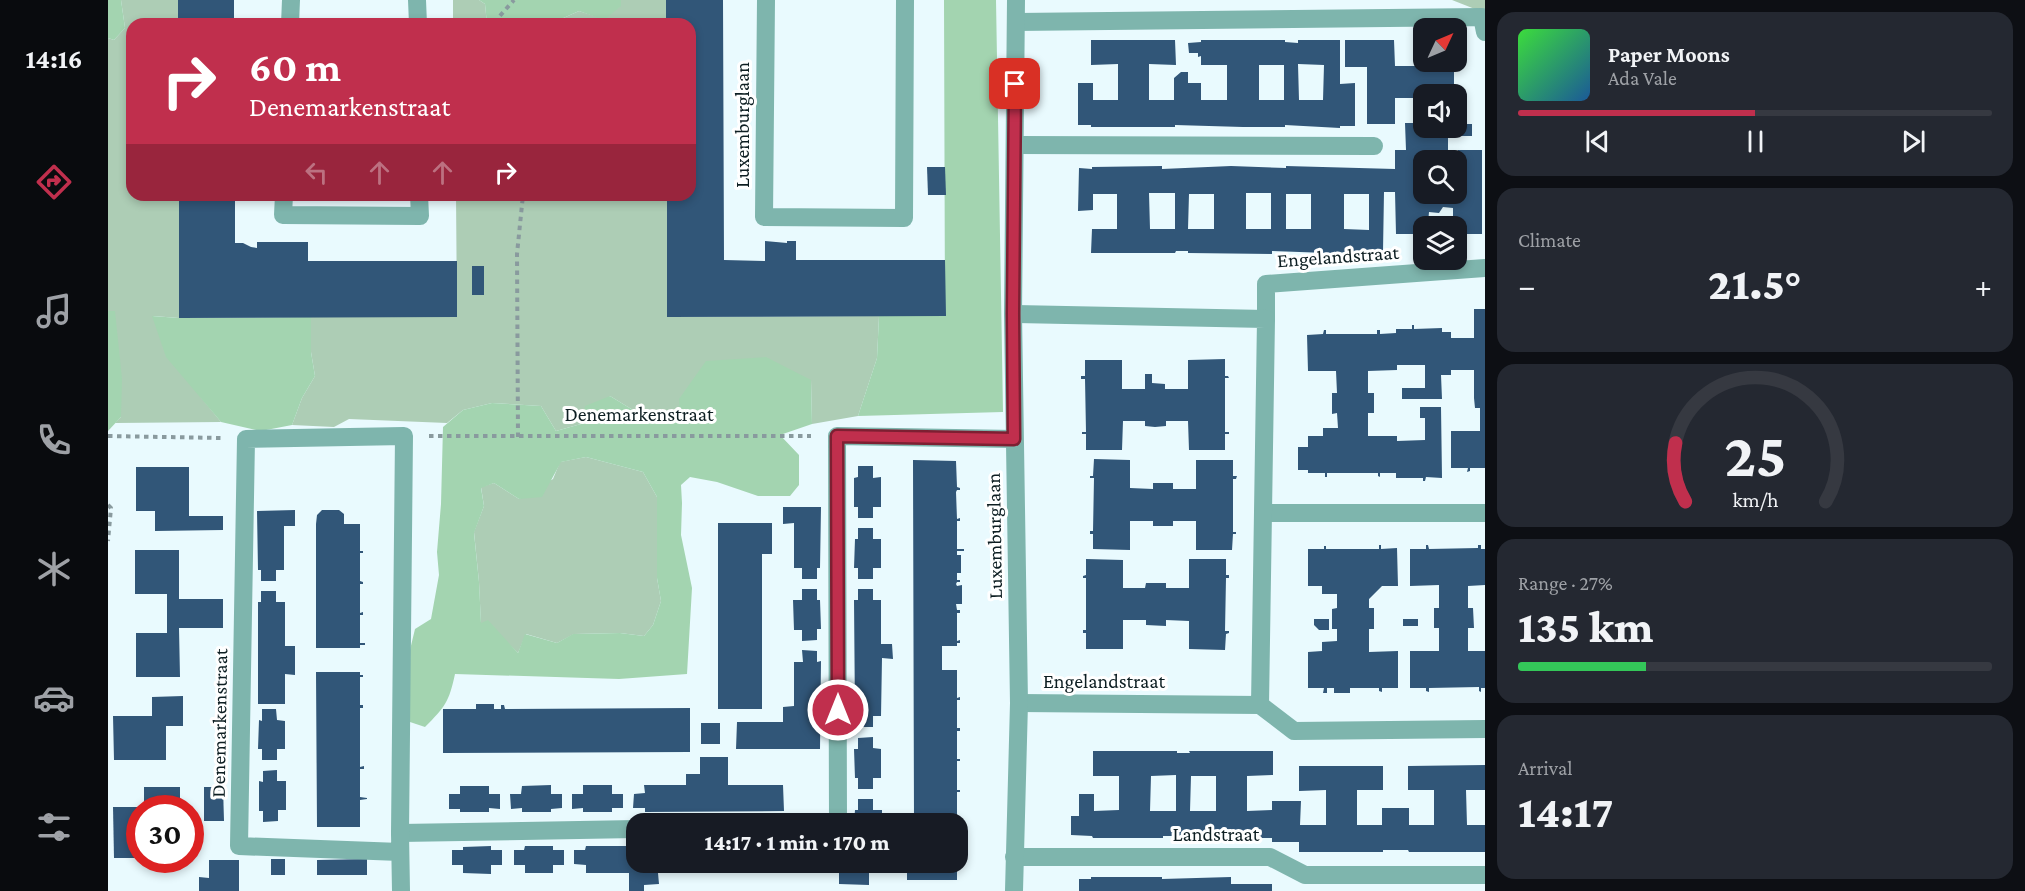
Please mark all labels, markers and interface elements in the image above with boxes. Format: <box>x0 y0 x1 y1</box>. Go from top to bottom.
north arrow <box>1413 18 1467 72</box>
map controls <box>1413 18 1467 270</box>
icon: right <box>150 42 228 120</box>
text: Paper Moons <box>1608 42 1730 67</box>
text: 60 m <box>249 43 341 90</box>
text: 14:16 <box>25 44 83 74</box>
pin <box>989 58 1040 109</box>
street label: Luxemburglaan <box>731 62 754 188</box>
icon: arrive <box>998 67 1031 100</box>
text: Ada Vale <box>1608 67 1677 89</box>
button: sound <box>1413 84 1467 138</box>
text: Denemarkenstraat <box>249 92 450 122</box>
icon: previous <box>1581 125 1614 158</box>
icon: pause <box>1739 125 1772 158</box>
icon: next <box>1897 125 1930 158</box>
button: search <box>1413 150 1467 204</box>
icon: left <box>300 156 333 189</box>
icon: ahead <box>363 156 396 189</box>
icon: ahead <box>426 156 459 189</box>
icon: right <box>489 156 522 189</box>
icon: directions <box>33 161 75 203</box>
button: layers <box>1413 216 1467 270</box>
text: Climate <box>1518 229 1581 251</box>
street label: Engelandstraat <box>1276 241 1400 272</box>
text: 21.5° <box>1708 259 1802 309</box>
text: − <box>1518 267 1535 304</box>
text: + <box>1975 267 1992 304</box>
icon: music <box>33 290 75 332</box>
street label: Denemarkenstraat <box>564 403 714 425</box>
icon: phone <box>33 419 75 461</box>
text: 25 <box>1724 421 1786 490</box>
street label: Luxemburglaan <box>982 472 1007 599</box>
text: km/h <box>1732 489 1779 513</box>
icon: climate <box>33 548 75 590</box>
text: Range · 27% <box>1518 572 1613 594</box>
text: 135 km <box>1518 602 1653 652</box>
street label: Denemarkenstraat <box>207 648 231 798</box>
street label: Engelandstraat <box>1043 670 1165 693</box>
icon: car <box>33 677 75 719</box>
position arrow <box>806 678 870 742</box>
text: Arrival <box>1518 757 1572 779</box>
text: 14:17 <box>1518 787 1614 837</box>
speed limit sign: 30 <box>126 795 204 873</box>
icon: filters <box>33 806 75 848</box>
street label: Landstraat <box>1173 823 1260 845</box>
text: 14:17 · 1 min · 170 m <box>705 830 889 855</box>

